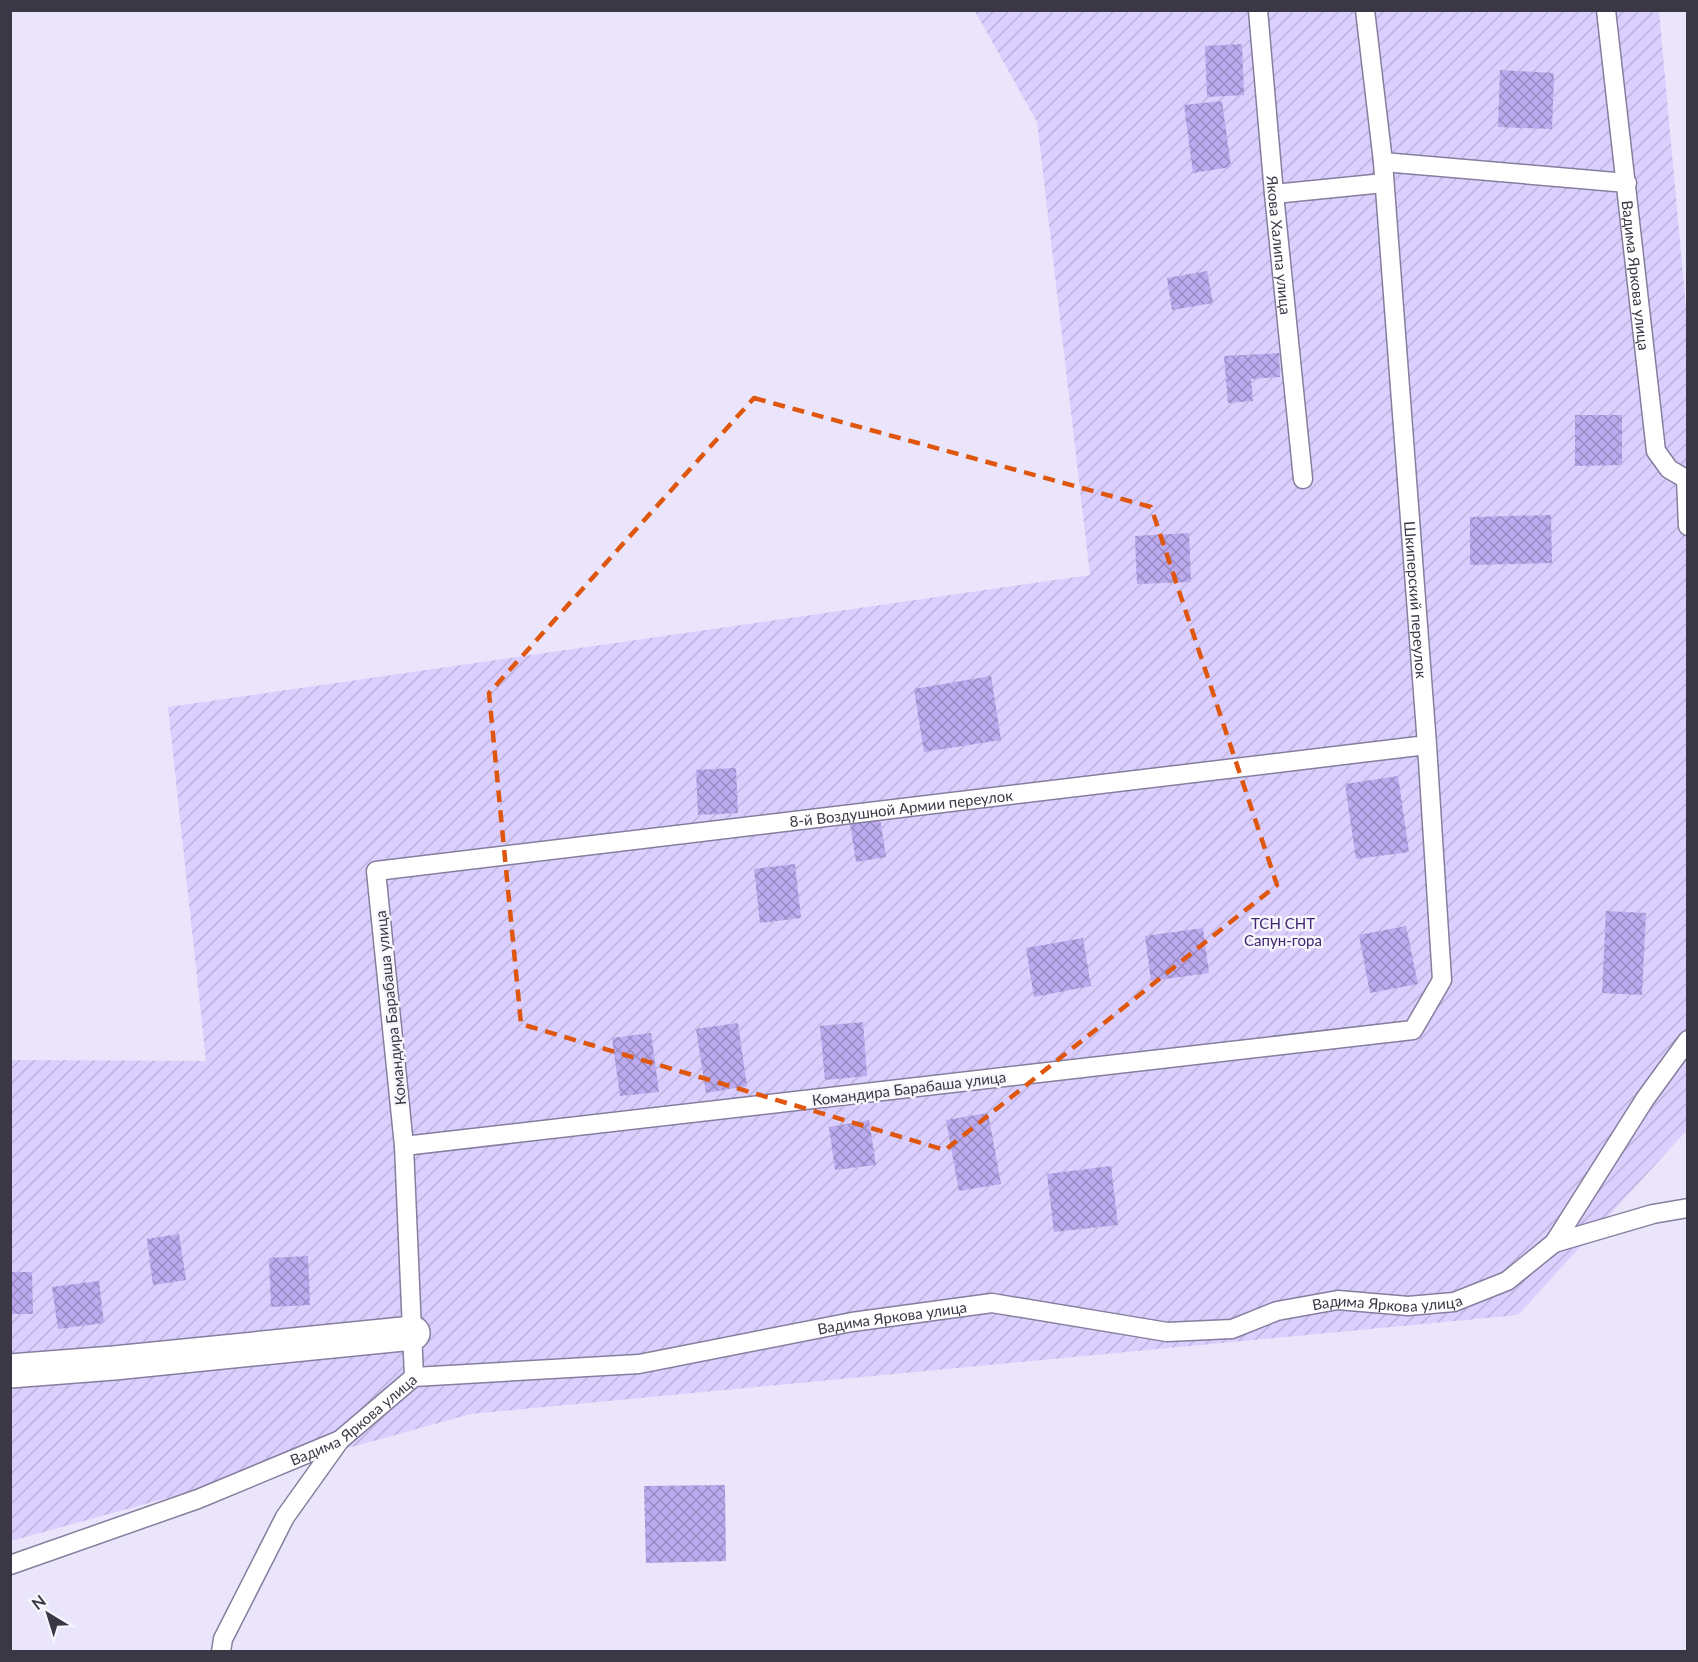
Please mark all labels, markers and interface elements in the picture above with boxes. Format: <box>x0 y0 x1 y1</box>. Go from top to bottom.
street label: Якова Халипа улица <box>1263 174 1295 316</box>
street label: Вадима Яркова улица <box>1619 199 1654 351</box>
street label: Шкиперский переулок <box>1401 520 1431 679</box>
street label: 8-й Воздушной Армии переулок <box>789 786 1014 830</box>
street label: Командира Барабаша улица <box>371 910 409 1106</box>
park label: ТСН СНТ Сапун-гора <box>1244 914 1322 949</box>
street label: Командира Барабаша улица <box>811 1067 1007 1109</box>
street label: Вадима Яркова улица <box>1310 1291 1465 1315</box>
street label: Вадима Яркова улица <box>816 1298 968 1338</box>
street label: Вадима Яркова улица <box>287 1370 420 1469</box>
north arrow <box>18 1584 78 1644</box>
text: N <box>28 1591 49 1613</box>

